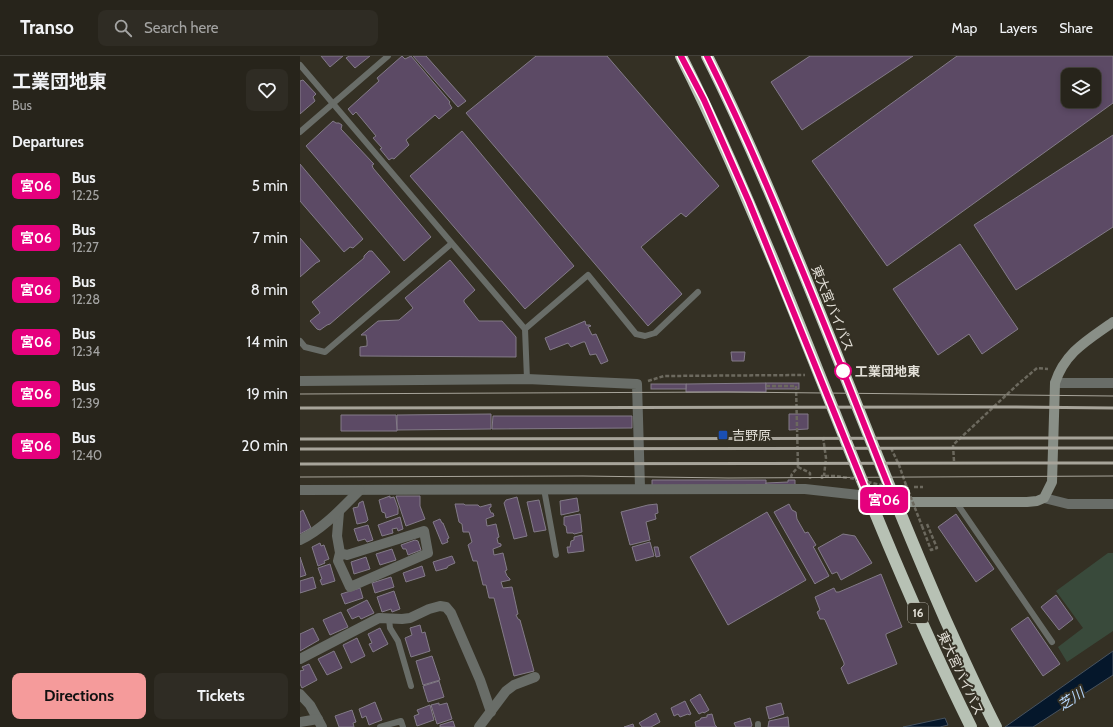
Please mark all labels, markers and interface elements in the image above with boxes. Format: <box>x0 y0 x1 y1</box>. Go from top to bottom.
search box <box>98 10 378 46</box>
text: Transo <box>20 16 74 39</box>
icon: search <box>112 17 134 39</box>
text: Search here <box>144 19 218 37</box>
text: Map <box>952 19 977 37</box>
text: Layers <box>999 19 1037 37</box>
text: Share <box>1059 19 1093 37</box>
map controls <box>1061 68 1101 108</box>
button: layers <box>1061 68 1101 108</box>
button: heart <box>246 69 288 111</box>
text: 工業団地東 <box>12 70 107 93</box>
text: Bus <box>12 97 32 113</box>
text: Departures <box>12 133 84 151</box>
text: Bus <box>72 169 96 187</box>
text: 宮06 <box>20 177 52 195</box>
text: 5 min <box>252 177 288 195</box>
text: 12:25 <box>72 187 99 203</box>
text: Bus <box>72 221 96 239</box>
text: 宮06 <box>20 229 52 247</box>
text: 7 min <box>252 229 288 247</box>
text: 12:27 <box>72 239 99 255</box>
street label: 東大宮バイパス <box>809 263 857 353</box>
text: Bus <box>72 273 96 291</box>
text: 宮06 <box>20 281 52 299</box>
text: 8 min <box>251 281 288 299</box>
text: 12:28 <box>72 291 100 307</box>
text: Bus <box>72 325 96 343</box>
text: 宮06 <box>20 333 52 351</box>
text: 14 min <box>246 333 288 351</box>
text: 12:34 <box>72 343 100 359</box>
marker: 工業団地東 <box>834 362 852 380</box>
place label: 工業団地東 <box>855 363 920 379</box>
text: Bus <box>72 377 96 395</box>
text: 宮06 <box>20 385 52 403</box>
text: 19 min <box>246 385 288 403</box>
text: 12:39 <box>72 395 100 411</box>
place label: 吉野原 <box>732 427 771 443</box>
text: Bus <box>72 429 96 447</box>
marker: 吉野原 <box>717 429 729 441</box>
text: 宮06 <box>20 437 52 455</box>
text: 20 min <box>242 437 288 455</box>
text: 12:40 <box>72 447 102 463</box>
line badge: 宮06 <box>861 487 907 513</box>
text: 宮06 <box>868 491 900 509</box>
road number: 16 <box>908 603 928 623</box>
street label: 東大宮バイパス <box>935 628 987 718</box>
button: Directions <box>12 673 146 719</box>
button: Tickets <box>154 673 288 719</box>
water label: 芝川 <box>1054 683 1089 714</box>

